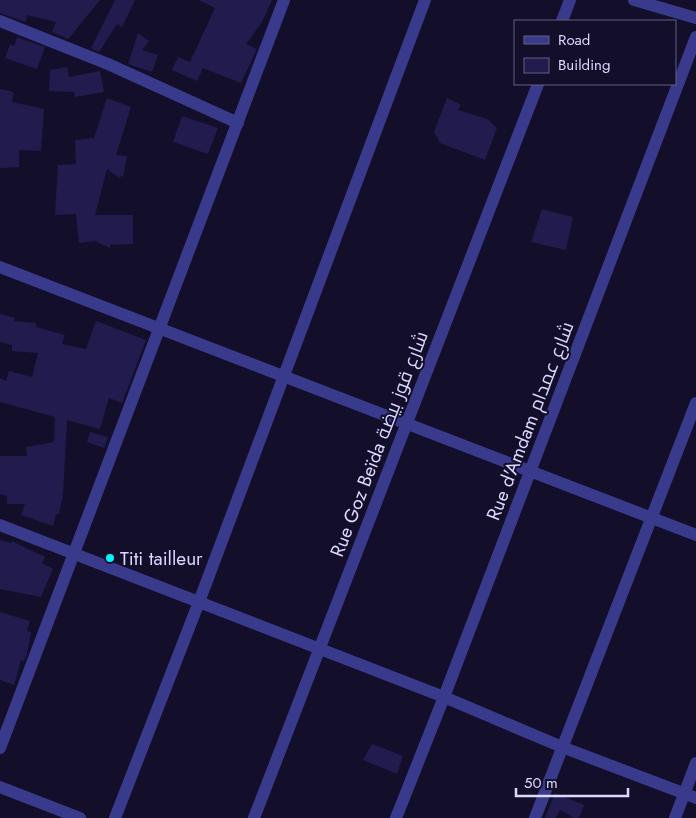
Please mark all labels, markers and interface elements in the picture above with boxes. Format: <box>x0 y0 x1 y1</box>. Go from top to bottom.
legend <box>514 20 676 85</box>
text: Road <box>558 29 590 51</box>
text: Building <box>558 54 610 76</box>
street label: Rue d'Amdam شارع عمدام <box>480 318 580 524</box>
street label: Rue Goz Beïda شارع قوز بيضة <box>323 327 435 561</box>
place label: Titi tailleur <box>120 545 203 572</box>
marker: Titi tailleur <box>104 552 116 564</box>
scale bar <box>516 766 628 798</box>
text: 50 m <box>524 772 558 794</box>

